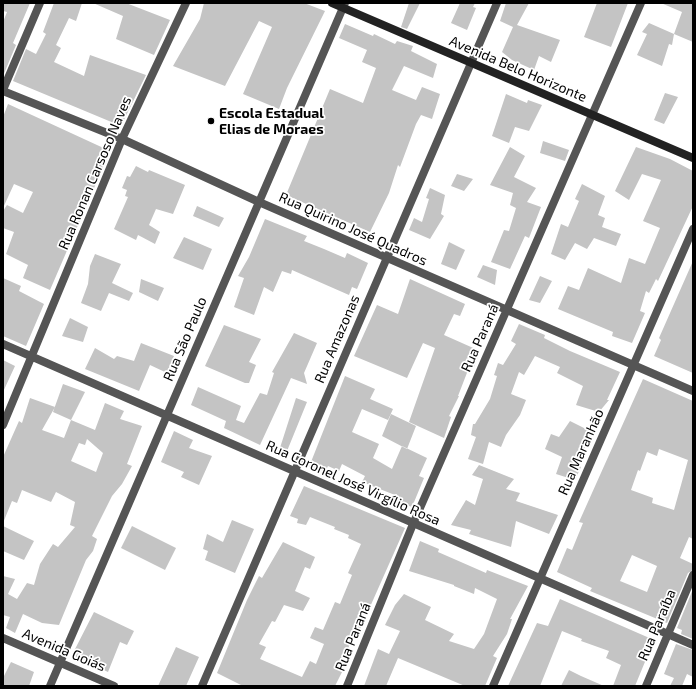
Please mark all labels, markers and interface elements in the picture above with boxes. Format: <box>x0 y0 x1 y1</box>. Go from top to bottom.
street label: Avenida Belo Horizonte <box>447 32 589 106</box>
street label: Rua Ronan Carsoso Naves <box>55 94 135 252</box>
place label: Escola Estadual Elias de Moraes <box>219 105 324 138</box>
marker: Escola Estadual Elias de Moraes <box>206 116 216 126</box>
street label: Rua Quirino José Quadros <box>276 189 430 269</box>
street label: Rua Amazonas <box>311 292 363 386</box>
street label: Rua São Paulo <box>160 294 210 384</box>
street label: Rua Paraná <box>458 301 502 375</box>
street label: Rua Maranhão <box>554 406 608 498</box>
street label: Rua Coronel José Virgílio Rosa <box>263 437 443 529</box>
street label: Rua Paraíba <box>634 587 680 663</box>
street label: Rua Paraná <box>332 600 374 674</box>
street label: Avenida Goiás <box>20 625 108 675</box>

